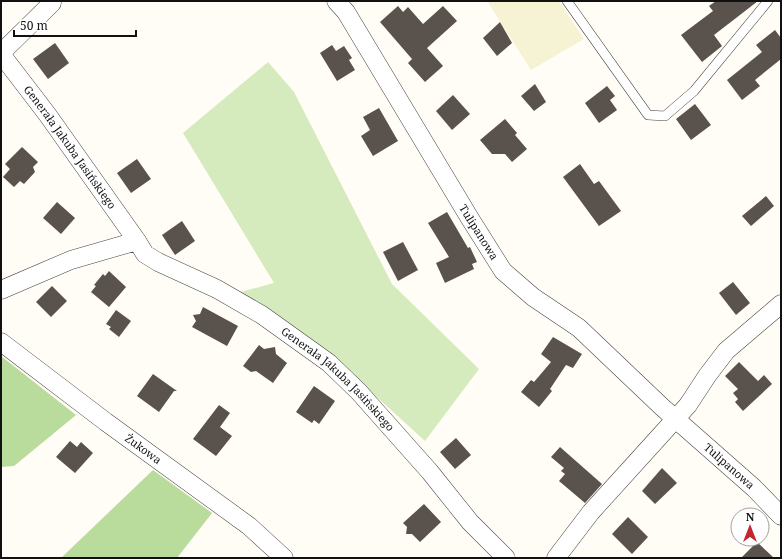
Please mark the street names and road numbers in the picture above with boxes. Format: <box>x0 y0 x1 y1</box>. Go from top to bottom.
street label: Generała Jakuba Jasińskiego <box>21 82 120 212</box>
street label: Tulipanowa <box>456 201 502 263</box>
street label: Generała Jakuba Jasińskiego <box>279 323 398 434</box>
street label: Żukowa <box>122 430 165 467</box>
street label: Tulipanowa <box>701 439 758 492</box>

